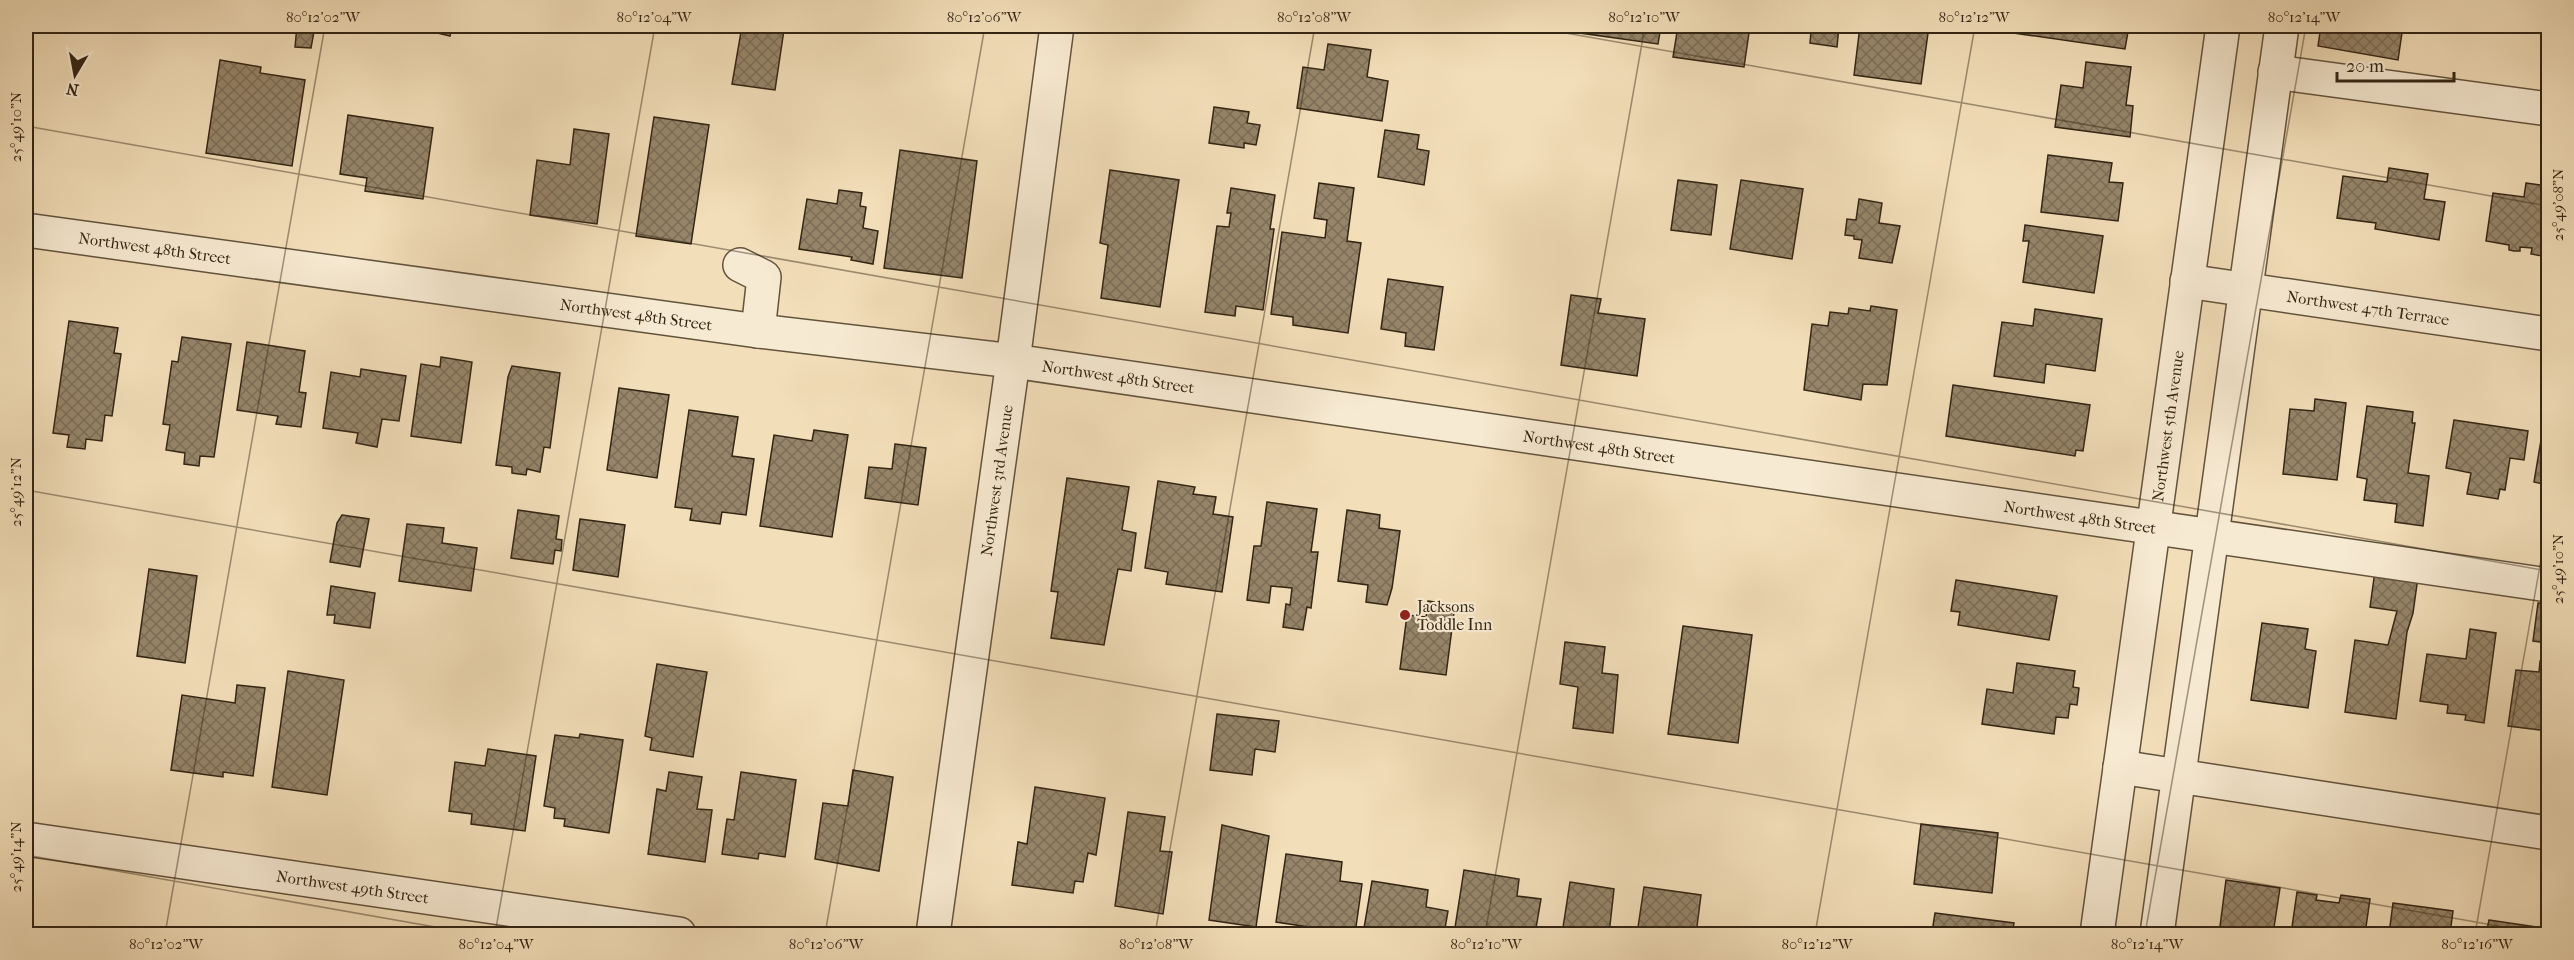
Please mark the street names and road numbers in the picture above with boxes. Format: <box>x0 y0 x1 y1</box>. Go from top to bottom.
street label: Northwest 48th Street <box>77 228 232 268</box>
street label: Northwest 47th Terrace <box>2286 286 2451 329</box>
street label: Northwest 48th Street <box>559 294 714 334</box>
street label: Northwest 5th Avenue <box>2148 349 2187 503</box>
street label: Northwest 48th Street <box>1041 356 1196 397</box>
street label: Northwest 3rd Avenue <box>976 403 1016 557</box>
street label: Northwest 48th Street <box>1522 426 1677 467</box>
street label: Northwest 48th Street <box>2003 496 2158 537</box>
street label: Northwest 49th Street <box>275 866 430 907</box>

